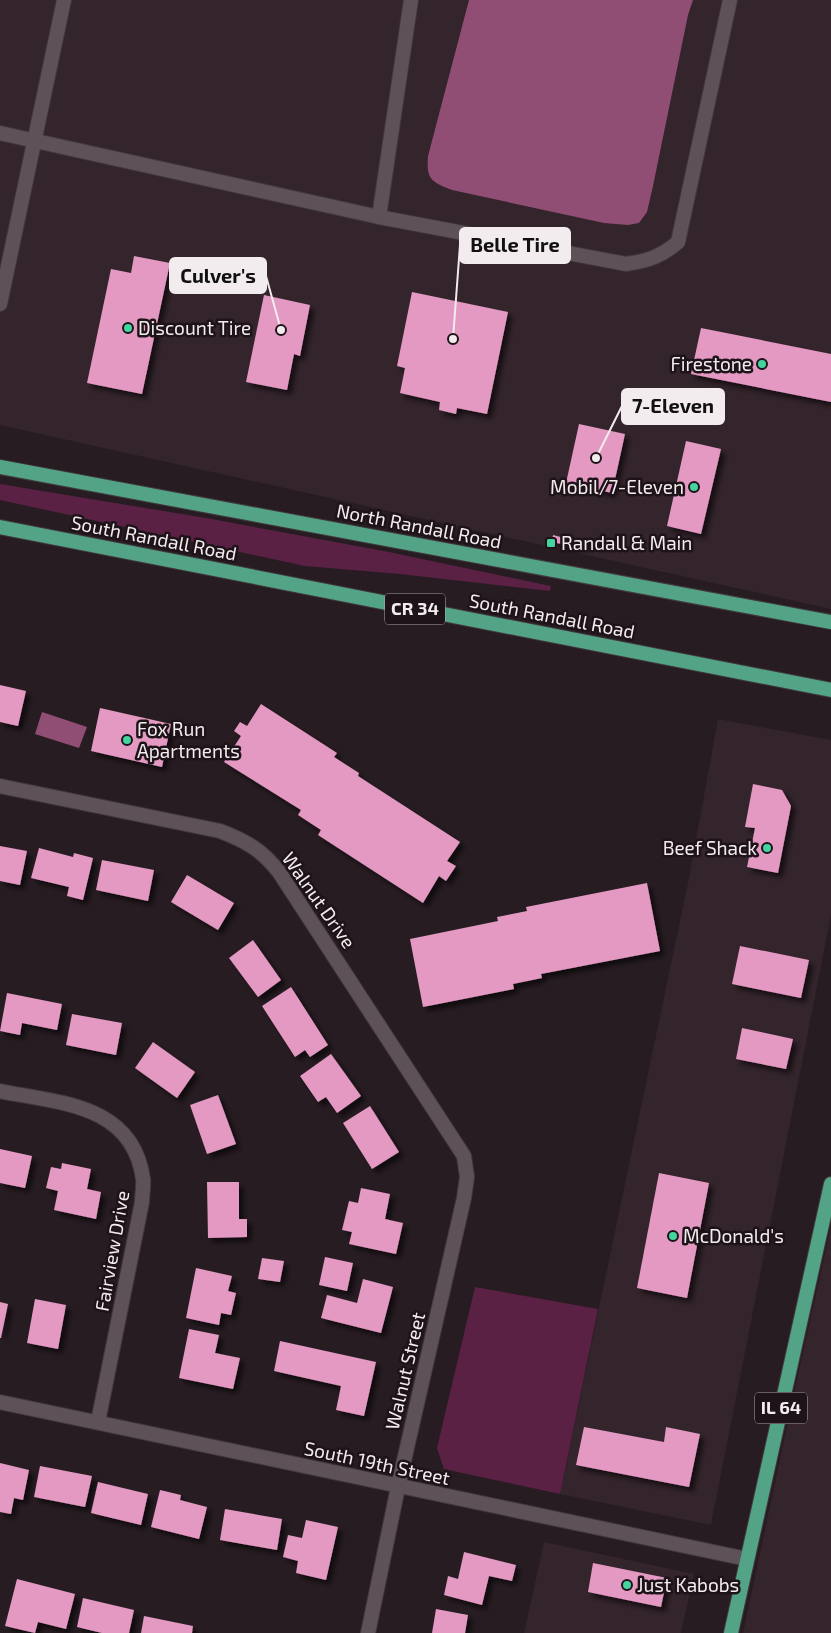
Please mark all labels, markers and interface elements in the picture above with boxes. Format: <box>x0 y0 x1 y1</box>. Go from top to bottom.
callout: Belle Tire <box>460 228 570 263</box>
text: Belle Tire <box>470 232 560 256</box>
callout: Culver's <box>170 258 266 293</box>
text: Culver's <box>180 263 256 287</box>
place label: Discount Tire <box>138 316 251 339</box>
marker: Discount Tire <box>122 322 134 334</box>
place label: Firestone <box>671 352 752 375</box>
marker: Firestone <box>756 358 768 370</box>
callout: 7-Eleven <box>622 389 724 424</box>
text: 7-Eleven <box>632 393 714 417</box>
place label: Mobil/7-Eleven <box>550 475 684 498</box>
marker: Mobil/7-Eleven <box>688 481 700 493</box>
street label: North Randall Road <box>335 498 504 553</box>
street label: South Randall Road <box>69 510 239 565</box>
place label: Randall & Main <box>561 531 692 554</box>
marker: Randall & Main <box>545 537 557 549</box>
street label: South Randall Road <box>467 588 637 643</box>
road number: CR 34 <box>385 594 445 624</box>
place label: Fox Run Apartments <box>137 717 240 762</box>
marker: Fox Run Apartments <box>121 734 133 746</box>
place label: Beef Shack <box>663 836 757 859</box>
marker: Beef Shack <box>761 842 773 854</box>
street label: Walnut Drive <box>278 847 361 952</box>
street label: Fairview Drive <box>90 1189 133 1313</box>
place label: McDonald's <box>683 1224 784 1247</box>
marker: McDonald's <box>667 1230 679 1242</box>
street label: Walnut Street <box>380 1310 429 1432</box>
road number: IL 64 <box>755 1392 807 1424</box>
street label: South 19th Street <box>302 1436 452 1489</box>
place label: Just Kabobs <box>637 1573 739 1596</box>
marker: Just Kabobs <box>621 1579 633 1591</box>

